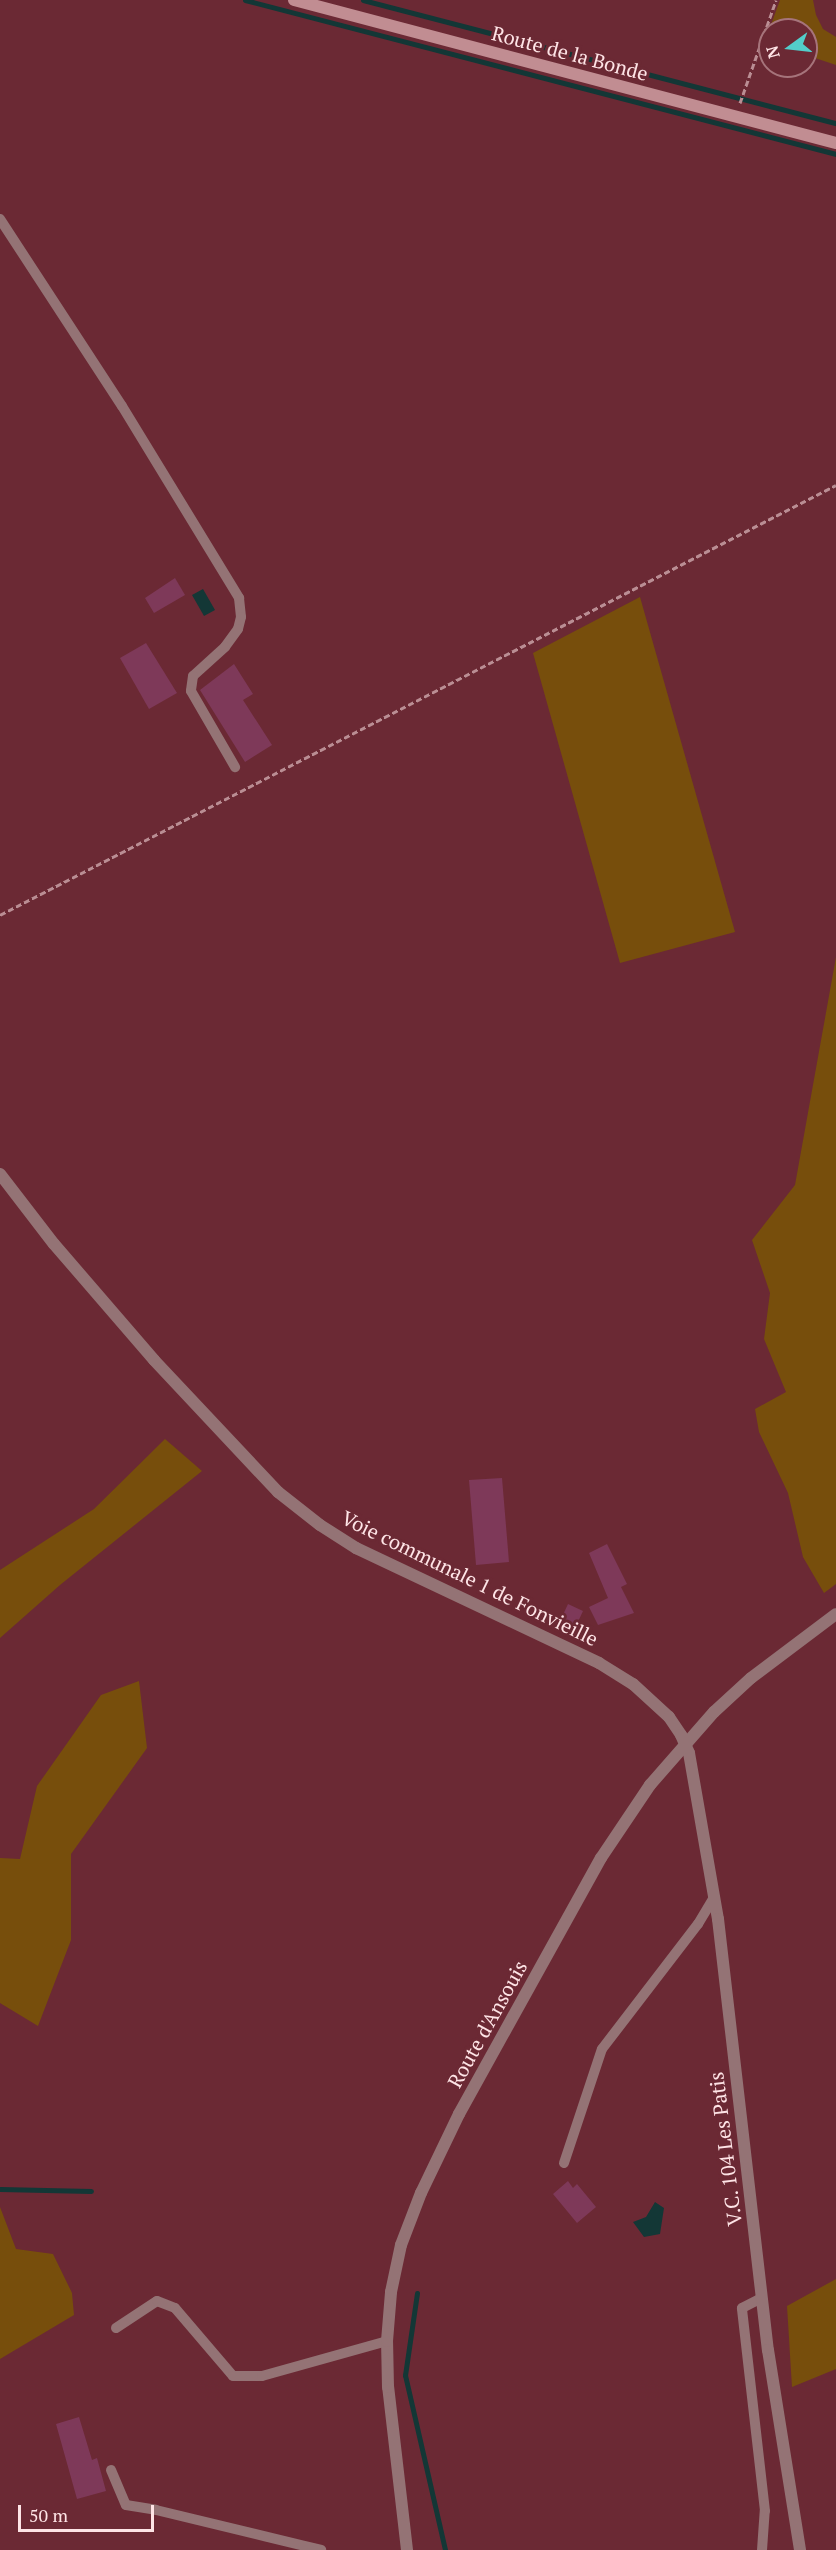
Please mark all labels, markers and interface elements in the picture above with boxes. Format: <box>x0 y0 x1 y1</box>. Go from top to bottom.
north arrow <box>758 18 818 78</box>
street label: Route de la Bonde <box>489 21 651 85</box>
text: N <box>760 43 785 61</box>
street label: Voie communale 1 de Fonvieille <box>338 1505 602 1651</box>
street label: Route d'Ansouis <box>442 1956 532 2092</box>
street label: V.C. 104 Les Patis <box>704 2070 746 2228</box>
scale bar <box>21 2493 158 2531</box>
text: 50 m <box>29 2503 68 2527</box>

